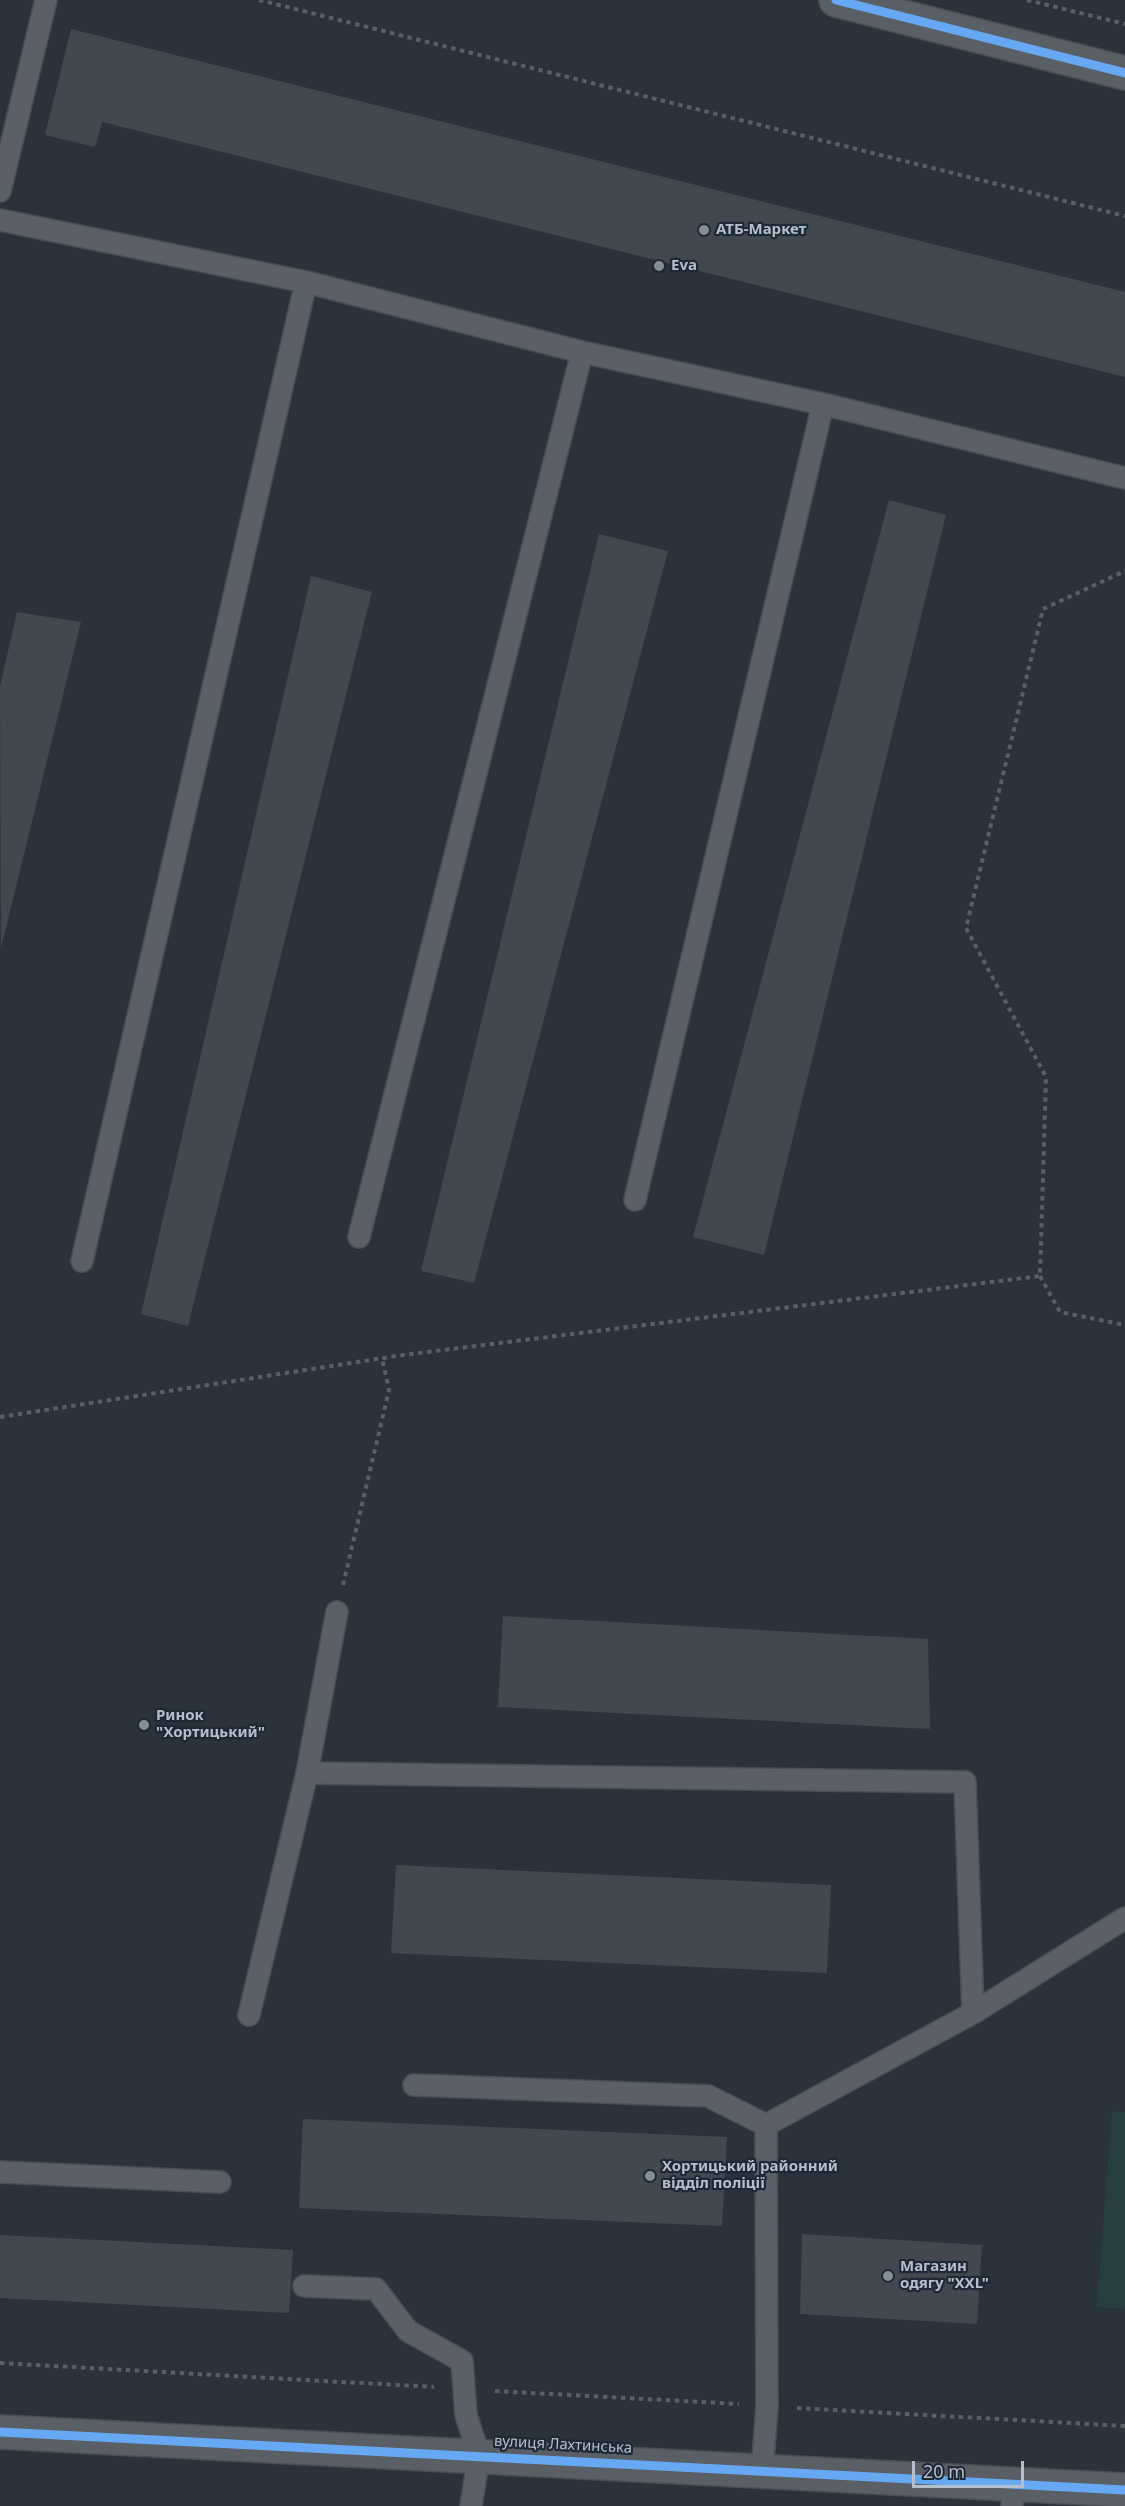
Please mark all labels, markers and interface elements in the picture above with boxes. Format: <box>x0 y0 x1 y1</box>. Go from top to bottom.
place label: АТБ-Маркет <box>716 221 806 239</box>
marker: АТБ-Маркет <box>697 223 711 237</box>
place label: Eva <box>671 257 697 275</box>
marker: Eva <box>652 259 666 273</box>
place label: Ринок "Хортицький" <box>156 1707 265 1742</box>
marker: Ринок "Хортицький" <box>137 1718 151 1732</box>
place label: Хортицький районний відділ поліції <box>662 2158 838 2193</box>
marker: Хортицький районний відділ поліції <box>643 2169 657 2183</box>
place label: Магазин одягу "XXL" <box>900 2258 989 2293</box>
marker: Магазин одягу "XXL" <box>881 2269 895 2283</box>
street label: вулиця Лахтинська <box>493 2432 633 2458</box>
scale bar <box>915 2449 1028 2487</box>
text: 20 m <box>923 2459 965 2483</box>

